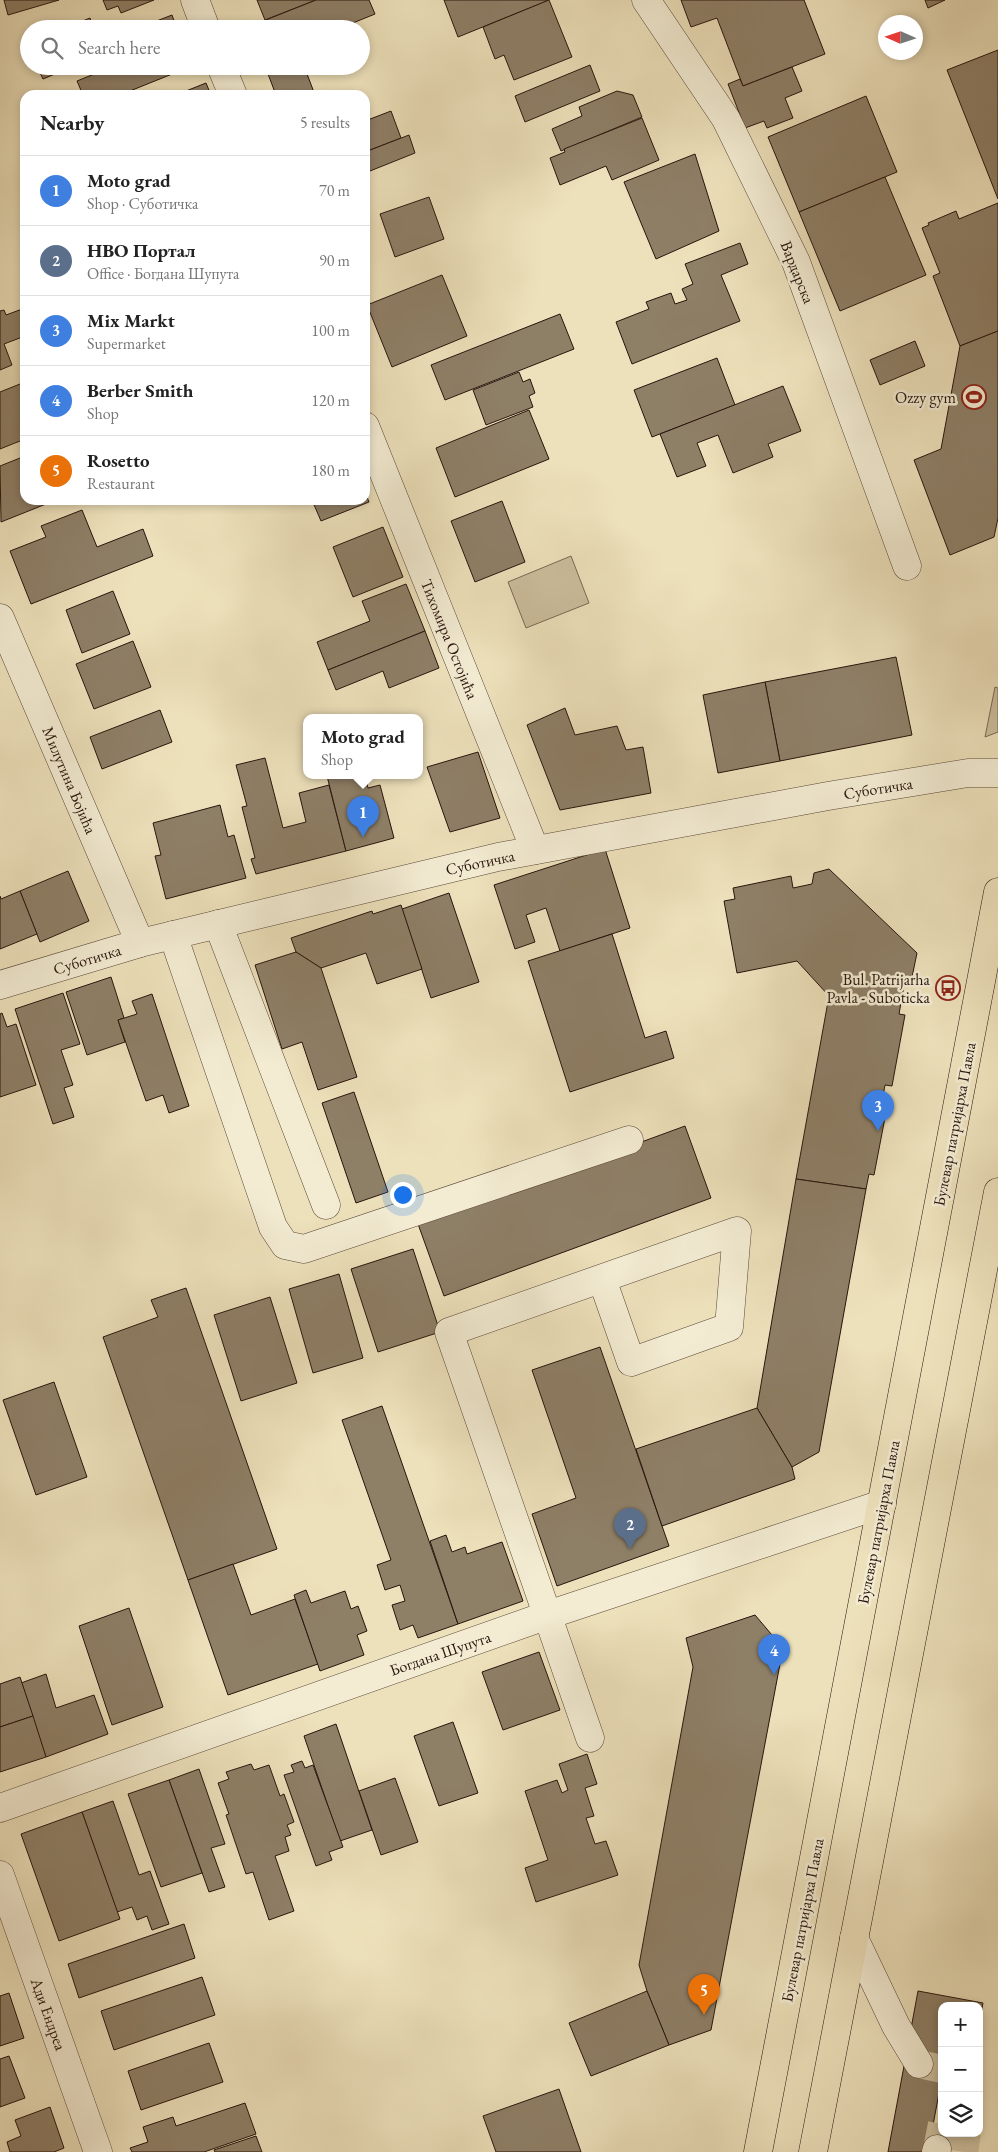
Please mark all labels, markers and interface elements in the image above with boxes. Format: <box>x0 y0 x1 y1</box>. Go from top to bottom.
north arrow <box>878 15 923 60</box>
search box <box>20 20 370 75</box>
icon: search <box>38 34 66 62</box>
text: Search here <box>78 35 160 60</box>
text: Nearby <box>40 109 104 136</box>
text: 5 results <box>300 112 350 133</box>
text: Moto grad <box>87 168 171 193</box>
text: 1 <box>52 180 60 201</box>
text: 70 m <box>319 180 350 201</box>
text: Shop · Суботичка <box>87 193 198 214</box>
text: НВО Портал <box>87 238 195 263</box>
street label: Вардарска <box>775 238 820 307</box>
text: 2 <box>52 250 60 271</box>
text: 90 m <box>319 250 350 271</box>
text: Office · Богдана Шупута <box>87 263 239 284</box>
text: Mix Markt <box>87 308 175 333</box>
text: 3 <box>52 320 60 341</box>
text: 100 m <box>311 320 350 341</box>
text: Supermarket <box>87 333 166 354</box>
text: Berber Smith <box>87 378 193 403</box>
sports icon: Ozzy gym <box>961 384 987 410</box>
place label: Ozzy gym <box>895 387 957 408</box>
text: 4 <box>52 390 60 411</box>
text: 120 m <box>311 390 350 411</box>
text: Shop <box>87 403 119 424</box>
text: Rosetto <box>87 448 150 473</box>
text: 5 <box>52 460 60 481</box>
text: 180 m <box>311 460 350 481</box>
text: Restaurant <box>87 473 155 494</box>
street label: Тихомира Остојића <box>416 576 483 703</box>
popup <box>303 714 423 779</box>
street label: Милутина Бојића <box>37 723 102 838</box>
text: Moto grad <box>321 724 405 749</box>
text: Shop <box>321 749 353 770</box>
street label: Суботичка <box>842 773 915 804</box>
pin: 1 <box>347 796 379 837</box>
street label: Суботичка <box>444 845 517 880</box>
street label: Суботичка <box>51 939 124 980</box>
place label: Bul. Patrijarha Pavla - Suboticka <box>827 969 931 1008</box>
bus stop icon: Bul. Patrijarha Pavla - Suboticka <box>935 975 961 1001</box>
street label: Булевар патријарха Павла <box>928 1040 981 1208</box>
pin: 3 <box>862 1090 894 1131</box>
your location <box>390 1182 416 1208</box>
street label: Булевар патријарха Павла <box>852 1438 905 1606</box>
pin: 2 <box>614 1508 646 1549</box>
street label: Богдана Шупута <box>387 1626 494 1681</box>
pin: 4 <box>758 1634 790 1675</box>
street label: Булевар патријарха Павла <box>776 1836 829 2004</box>
street label: Ади Ендреа <box>25 1974 72 2054</box>
pin: 5 <box>688 1974 720 2015</box>
map controls <box>938 2002 983 2137</box>
button: + <box>938 2002 983 2047</box>
button: − <box>938 2047 983 2092</box>
button: layers <box>938 2092 983 2137</box>

